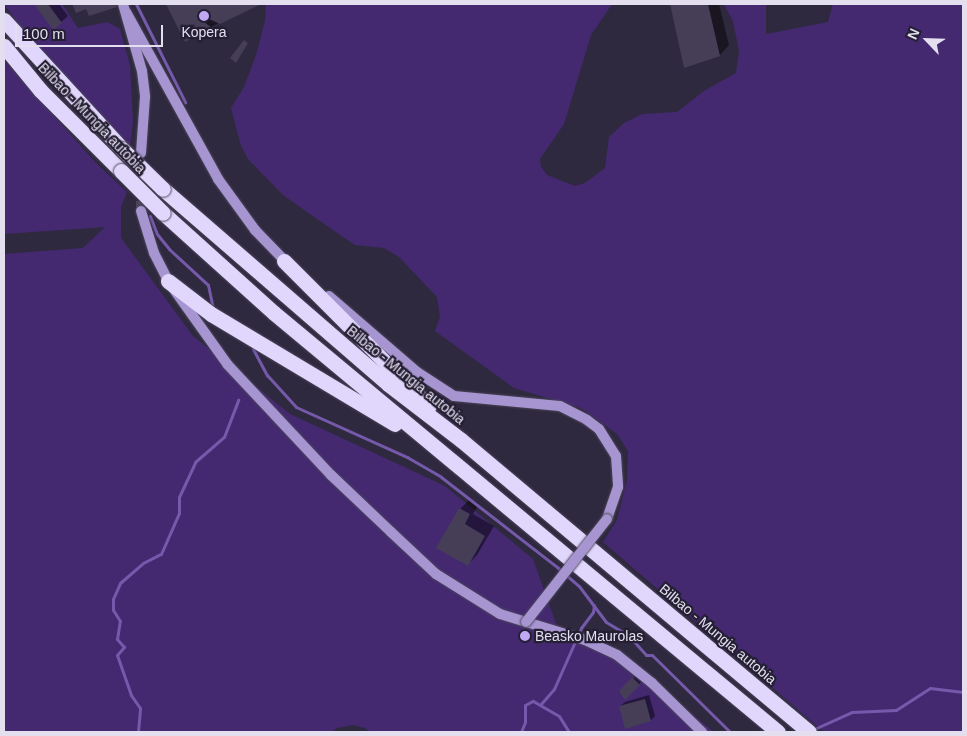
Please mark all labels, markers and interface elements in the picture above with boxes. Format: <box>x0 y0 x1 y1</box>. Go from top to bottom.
marker: Kopera <box>198 10 210 22</box>
scale bar <box>18 15 165 47</box>
north arrow <box>902 15 952 65</box>
place label: Kopera <box>181 24 227 40</box>
text: 100 m <box>23 25 65 42</box>
text: N <box>904 26 923 42</box>
street label: Bilbao - Mungia autobia <box>35 59 149 177</box>
street label: Bilbao - Mungia autobia <box>344 322 468 428</box>
street label: Bilbao - Mungia autobia <box>656 580 780 688</box>
place label: Beasko Maurolas <box>535 628 643 644</box>
marker: Beasko Maurolas <box>519 630 531 642</box>

